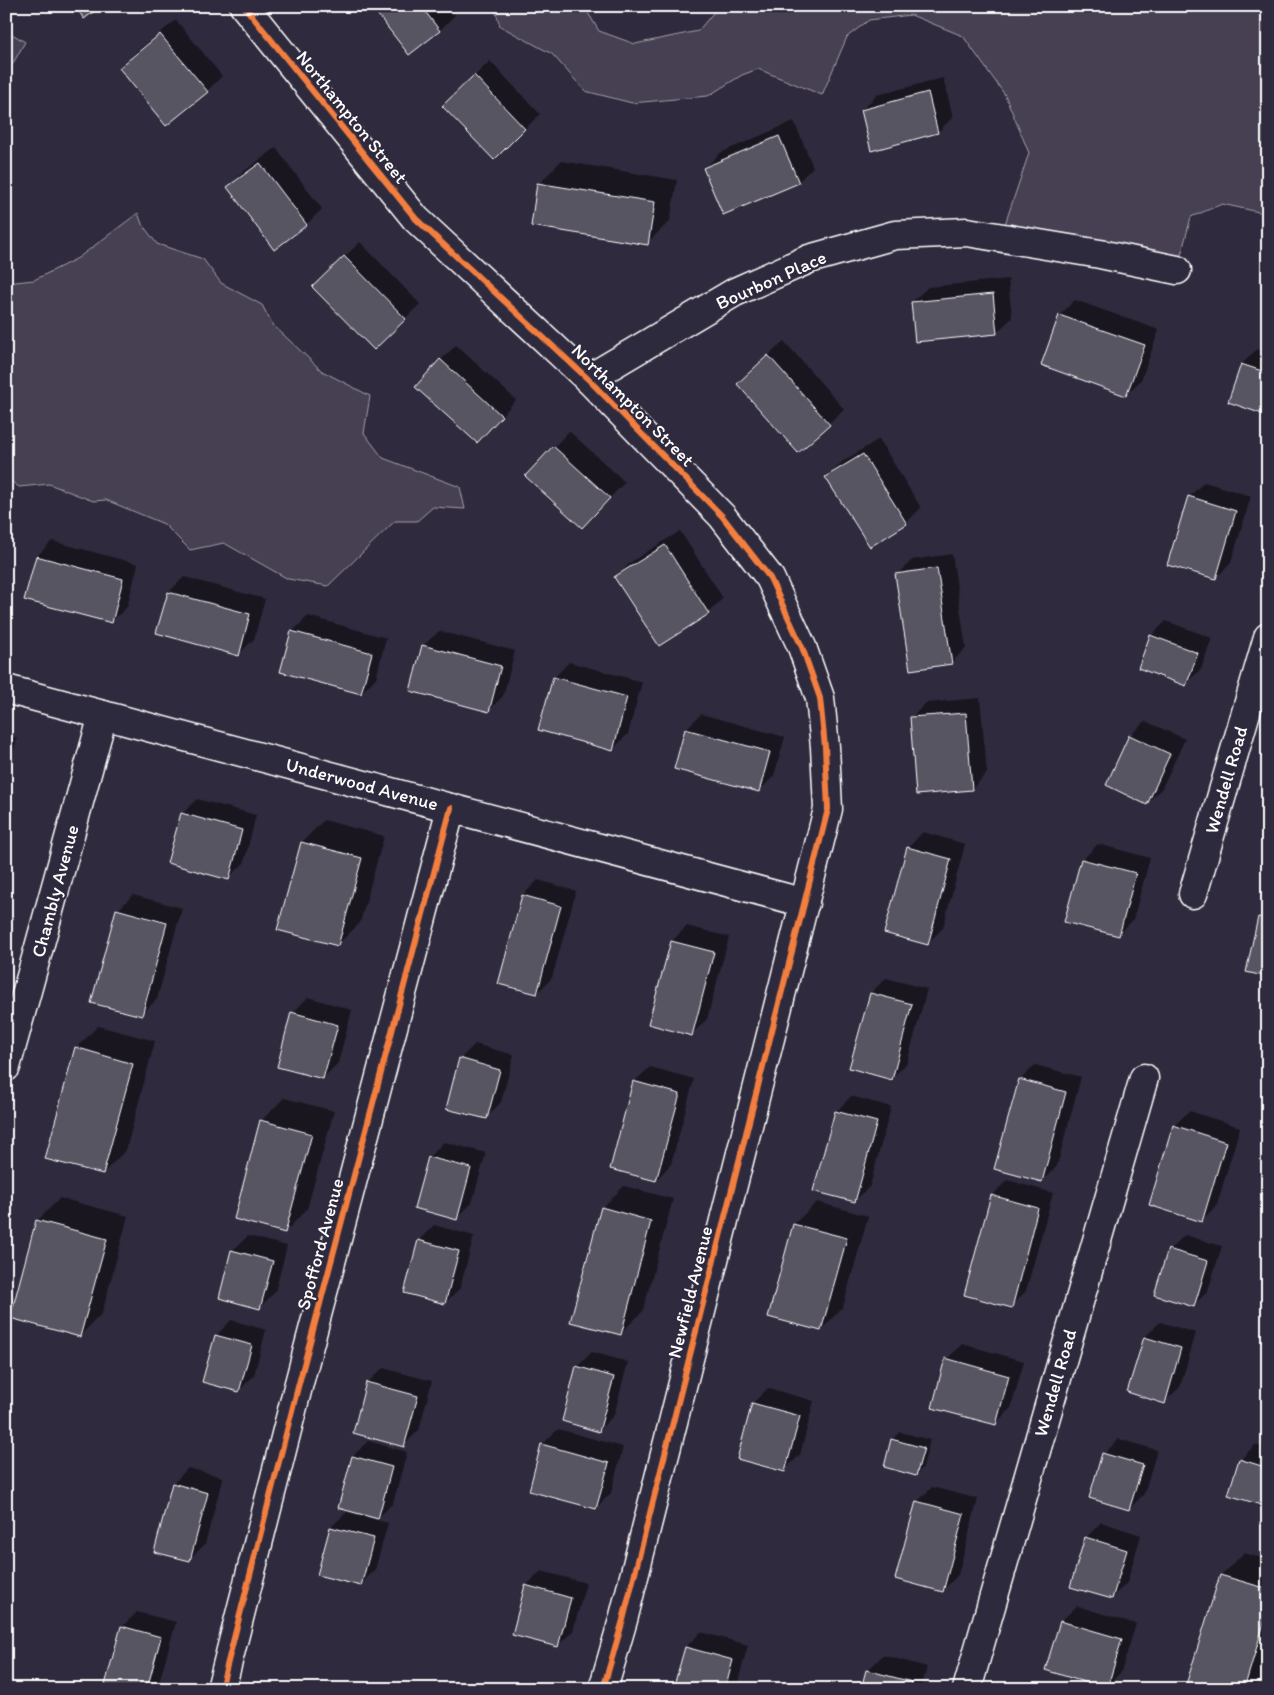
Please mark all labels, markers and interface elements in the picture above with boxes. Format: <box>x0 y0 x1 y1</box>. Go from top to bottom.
street label: Northampton Street <box>291 46 413 188</box>
street label: Bourbon Place <box>712 245 830 315</box>
street label: Northampton Street <box>567 339 699 471</box>
street label: Wendell Road <box>1200 724 1252 836</box>
street label: Underwood Avenue <box>283 753 441 815</box>
street label: Chambly Avenue <box>26 822 84 960</box>
street label: Spofford Avenue <box>291 1176 349 1312</box>
street label: Newfield Avenue <box>662 1224 718 1360</box>
street label: Wendell Road <box>1029 1327 1081 1439</box>

